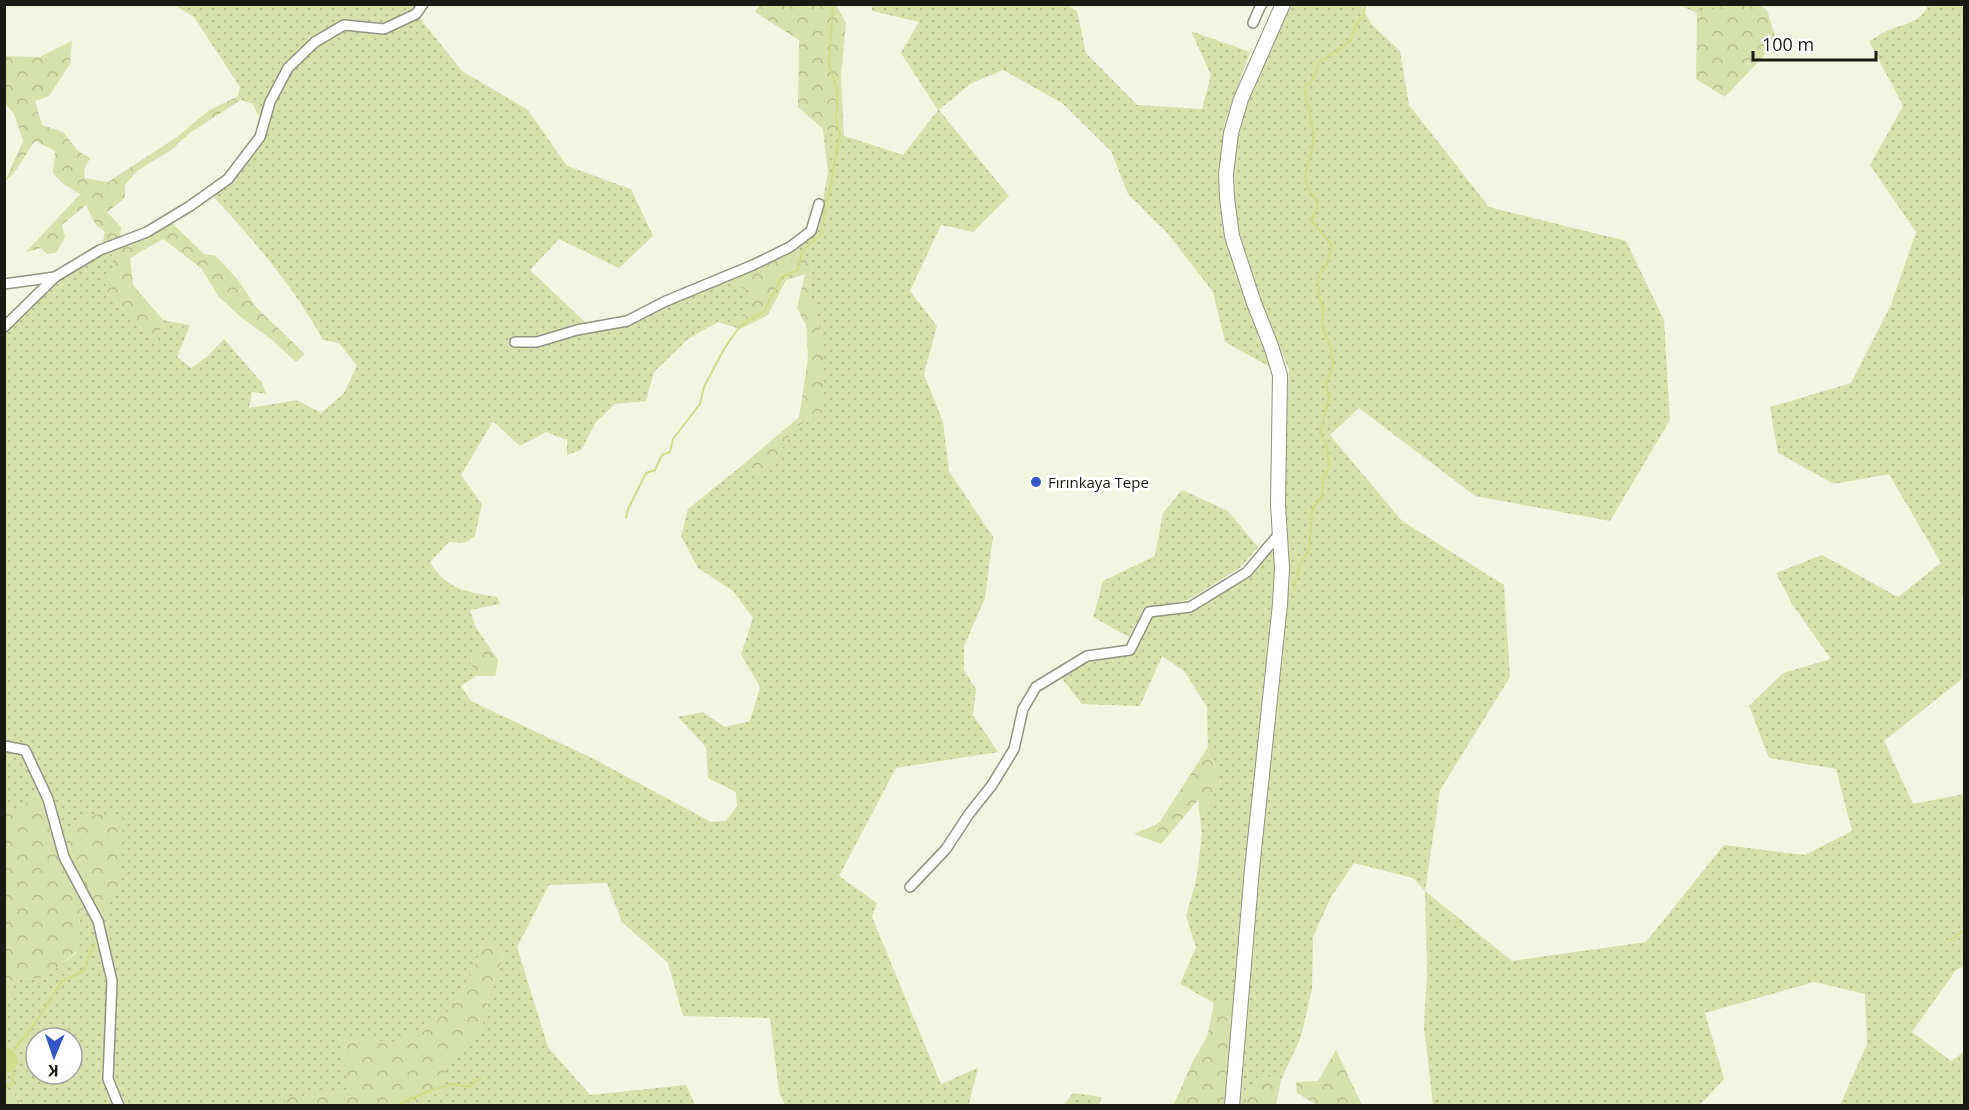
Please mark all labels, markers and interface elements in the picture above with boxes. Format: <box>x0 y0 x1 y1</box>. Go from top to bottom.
scale bar <box>1753 24 1876 62</box>
text: 100 m <box>1762 32 1814 56</box>
place label: Fırınkaya Tepe <box>1048 472 1149 492</box>
marker: Fırınkaya Tepe <box>1029 475 1043 489</box>
north arrow <box>24 1026 84 1086</box>
text: K <box>47 1060 59 1082</box>

